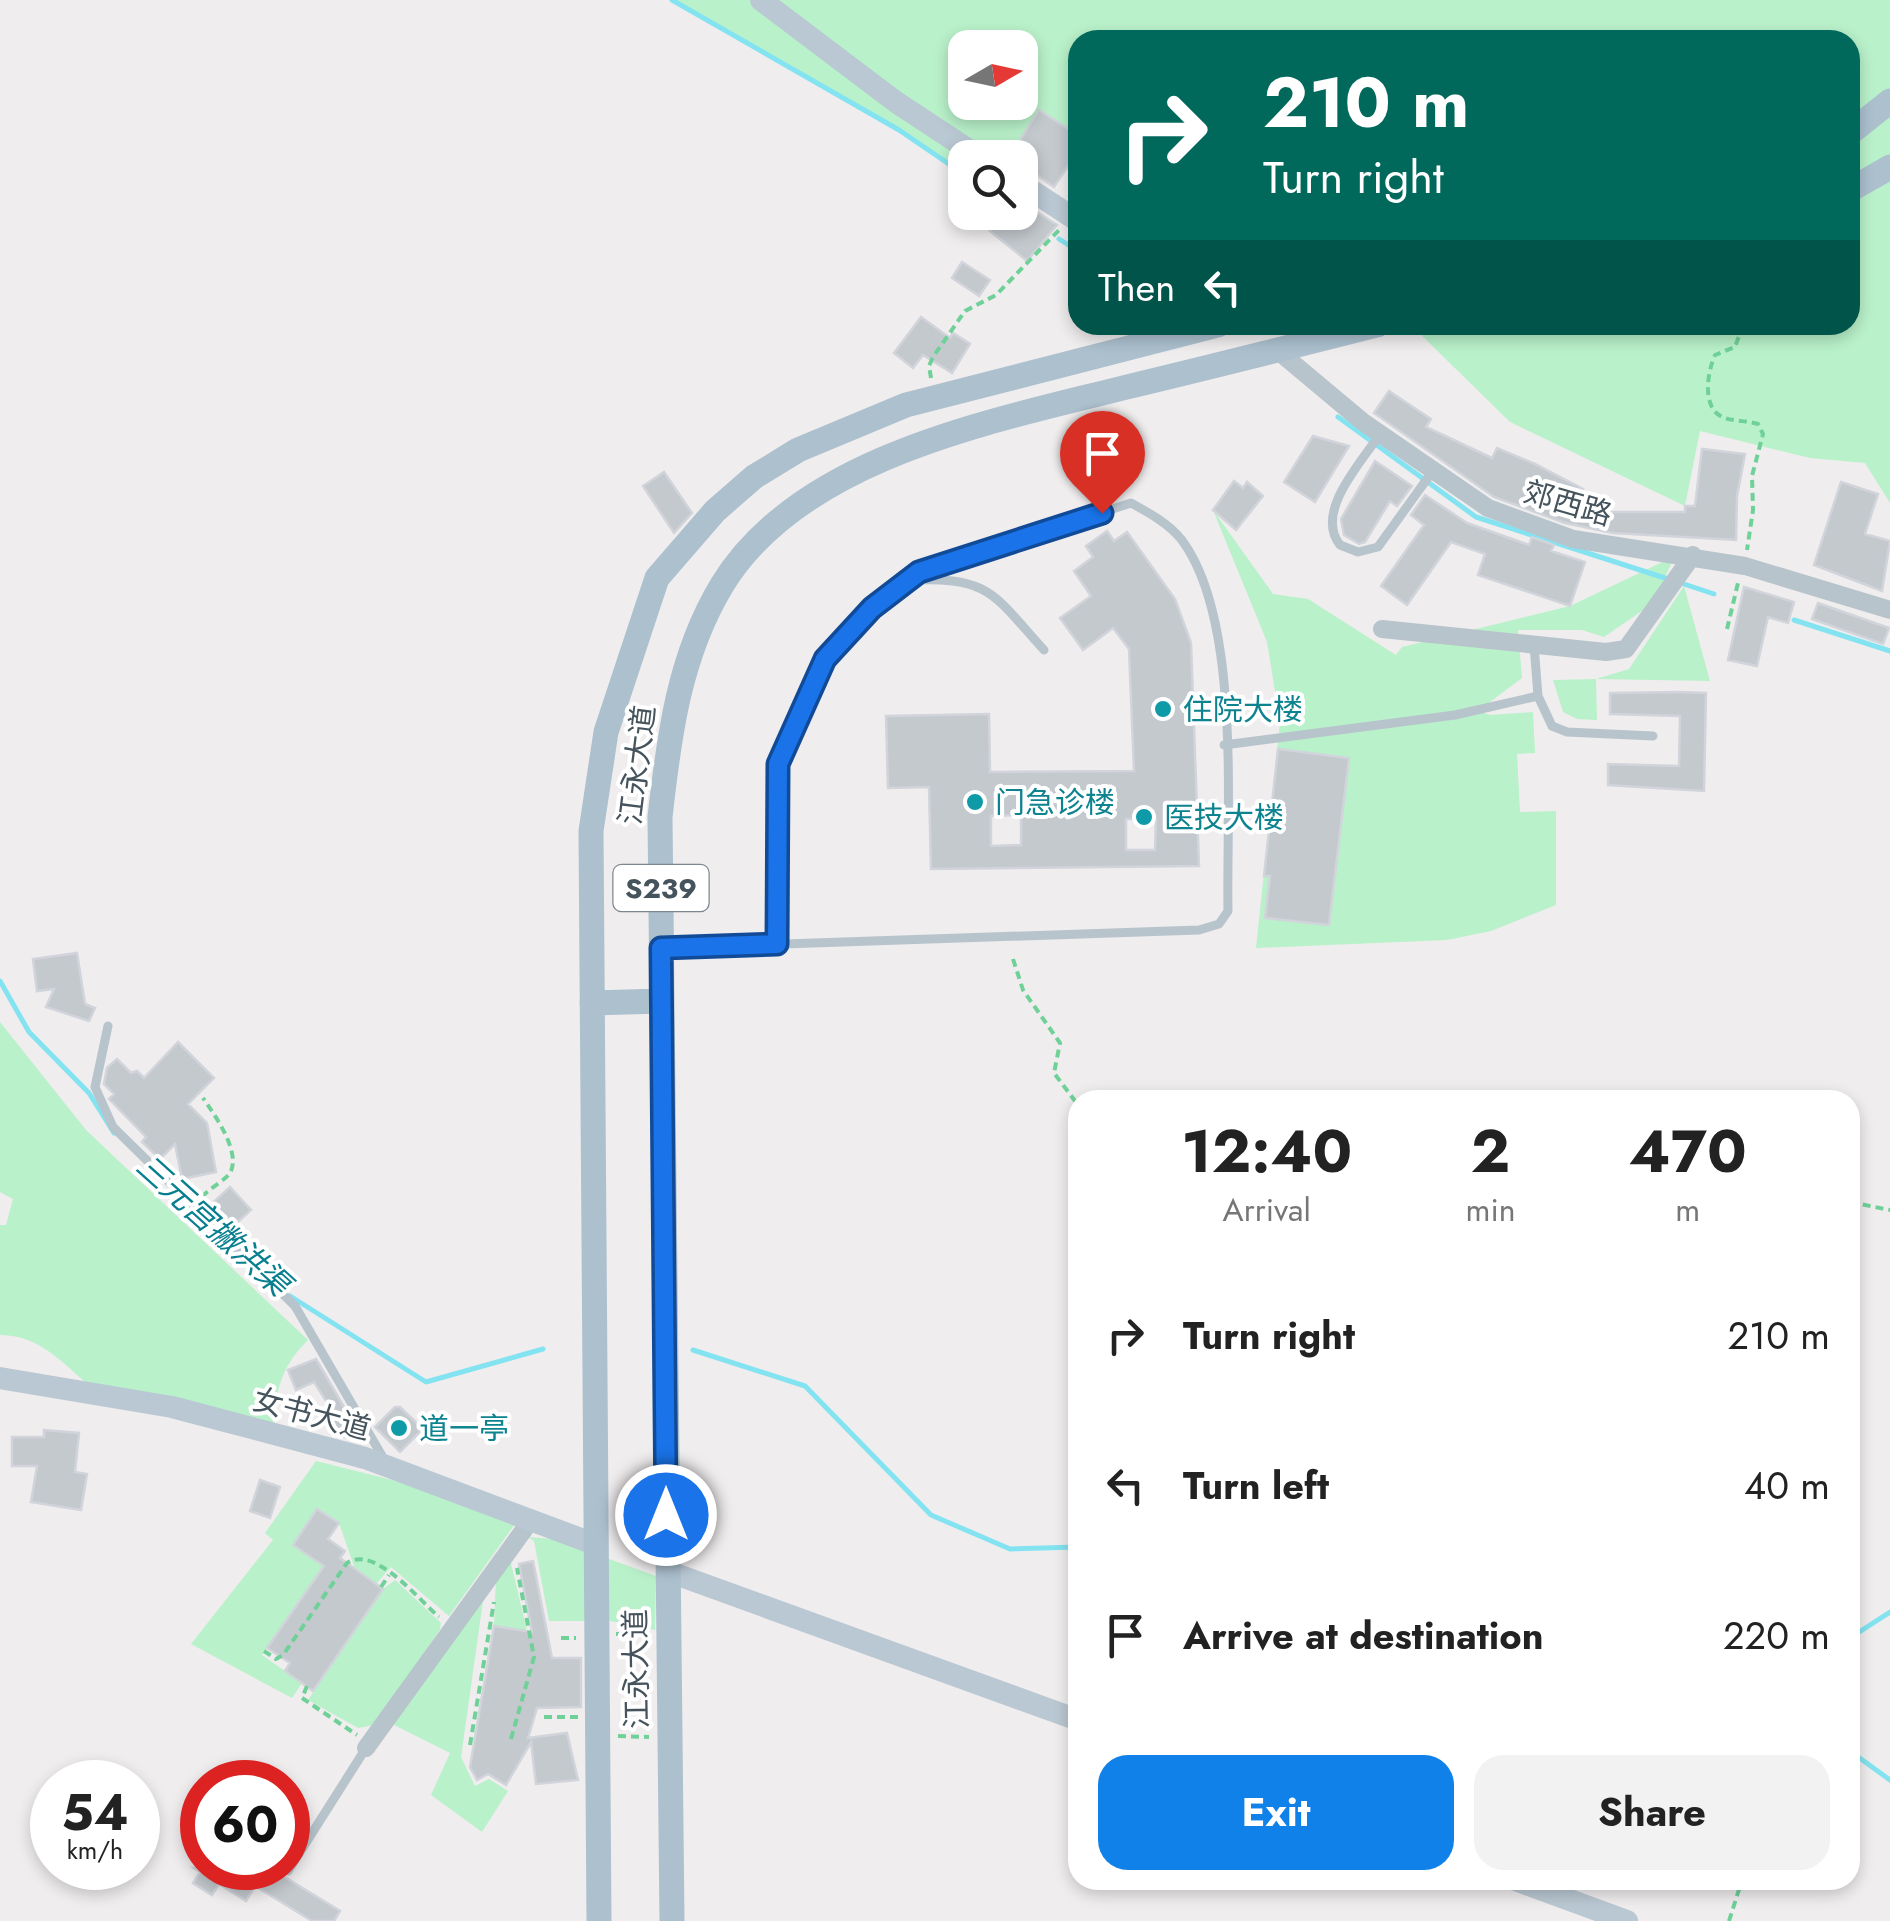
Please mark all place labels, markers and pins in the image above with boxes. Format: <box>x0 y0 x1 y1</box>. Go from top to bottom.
pin <box>1060 411 1145 514</box>
place label: 住院大楼 <box>1183 688 1303 731</box>
marker: 住院大楼 <box>1152 698 1174 720</box>
place label: 门急诊楼 <box>995 781 1115 824</box>
marker: 门急诊楼 <box>964 791 986 813</box>
place label: 医技大楼 <box>1164 796 1284 839</box>
marker: 医技大楼 <box>1133 806 1155 828</box>
place label: 道一亭 <box>419 1407 509 1450</box>
marker: 道一亭 <box>388 1417 410 1439</box>

